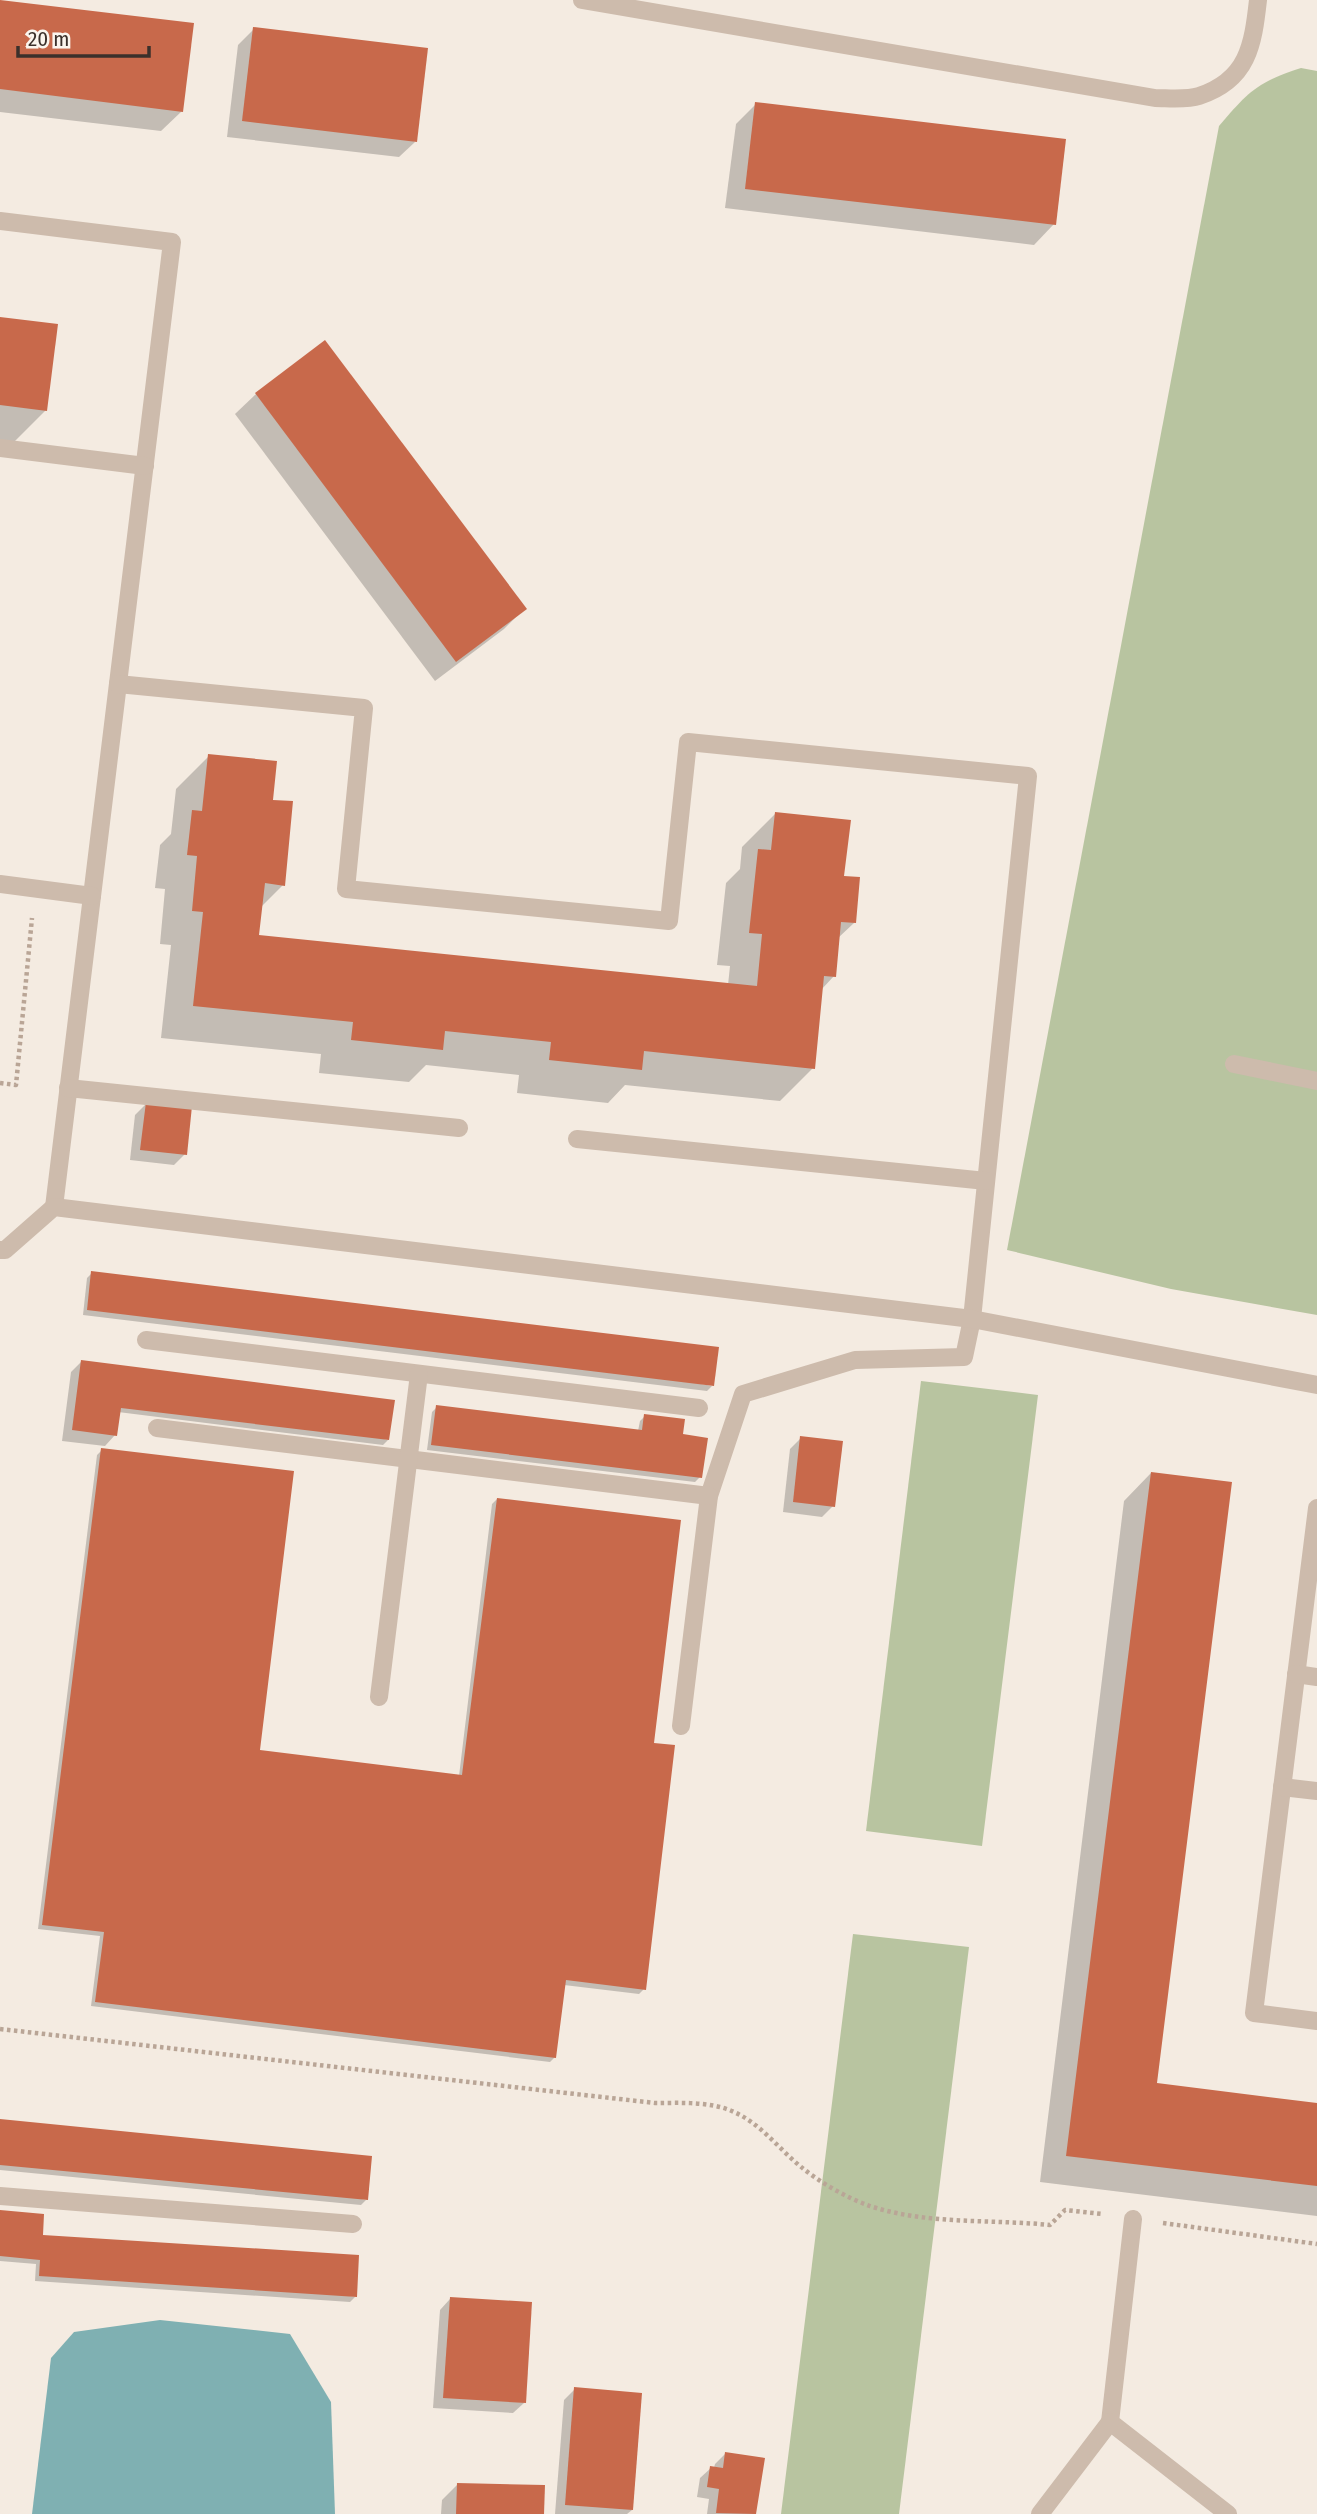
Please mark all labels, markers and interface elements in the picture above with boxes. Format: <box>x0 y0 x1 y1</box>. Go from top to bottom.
scale bar <box>18 14 149 58</box>
text: 20 m <box>28 26 69 52</box>

